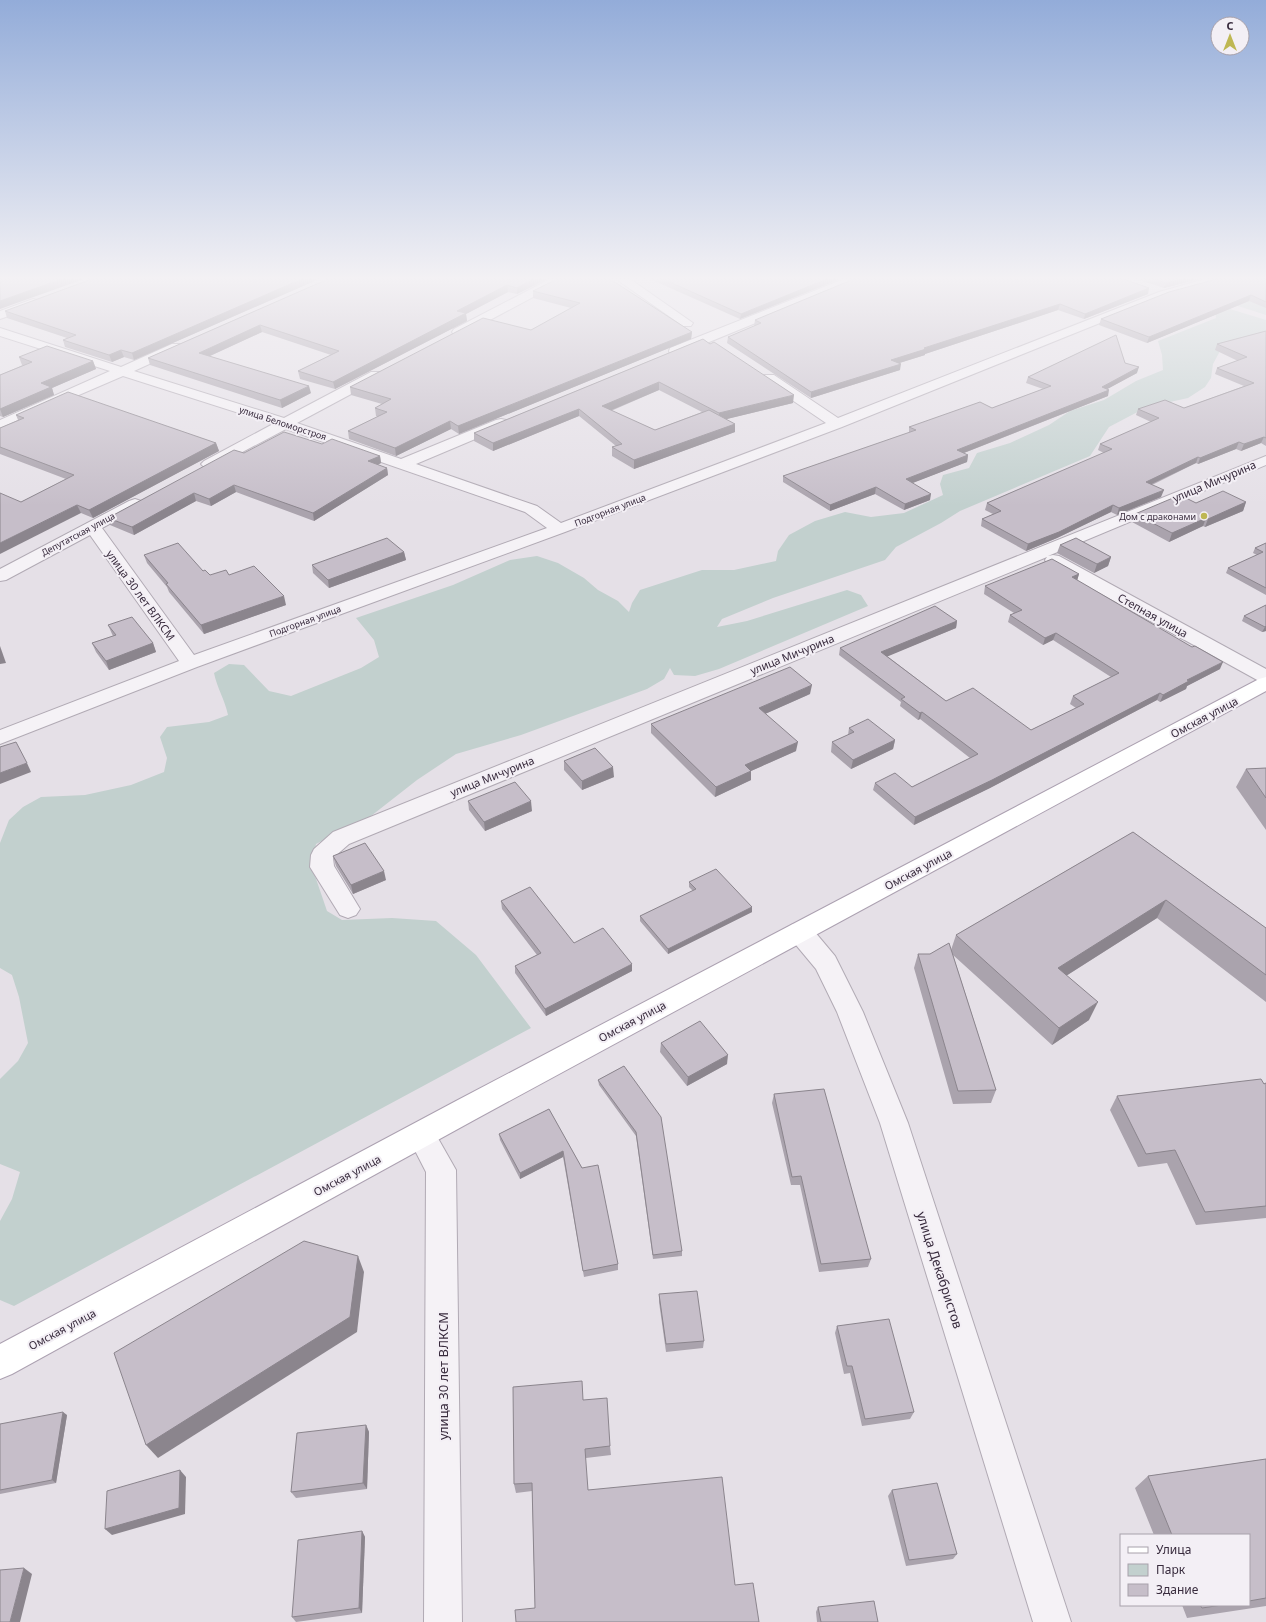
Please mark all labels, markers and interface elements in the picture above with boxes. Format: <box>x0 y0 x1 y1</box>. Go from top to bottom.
north arrow <box>1210 16 1250 56</box>
text: С <box>1226 18 1234 33</box>
street label: улица Беломорстроя <box>238 403 328 443</box>
street label: улица Мичурина <box>1170 457 1258 505</box>
street label: Подгорная улица <box>572 490 648 530</box>
street label: Депутатская улица <box>39 509 117 559</box>
place label: Дом с драконами <box>1119 510 1196 523</box>
marker: Дом с драконами <box>1199 511 1209 521</box>
street label: улица 30 лет ВЛКСМ <box>103 547 179 643</box>
street label: Степная улица <box>1115 590 1191 640</box>
street label: Подгорная улица <box>267 602 343 640</box>
street label: улица Мичурина <box>748 630 836 678</box>
street label: Омская улица <box>1168 693 1240 741</box>
street label: улица Мичурина <box>448 752 536 800</box>
street label: Омская улица <box>882 845 954 893</box>
street label: Омская улица <box>596 997 668 1045</box>
street label: Омская улица <box>311 1151 383 1199</box>
street label: улица Декабристов <box>913 1209 967 1331</box>
street label: Омская улица <box>26 1305 98 1353</box>
street label: улица 30 лет ВЛКСМ <box>434 1312 452 1440</box>
legend <box>1120 1534 1250 1606</box>
text: Улица <box>1156 1541 1191 1558</box>
text: Парк <box>1156 1561 1186 1578</box>
text: Здание <box>1156 1581 1199 1598</box>

